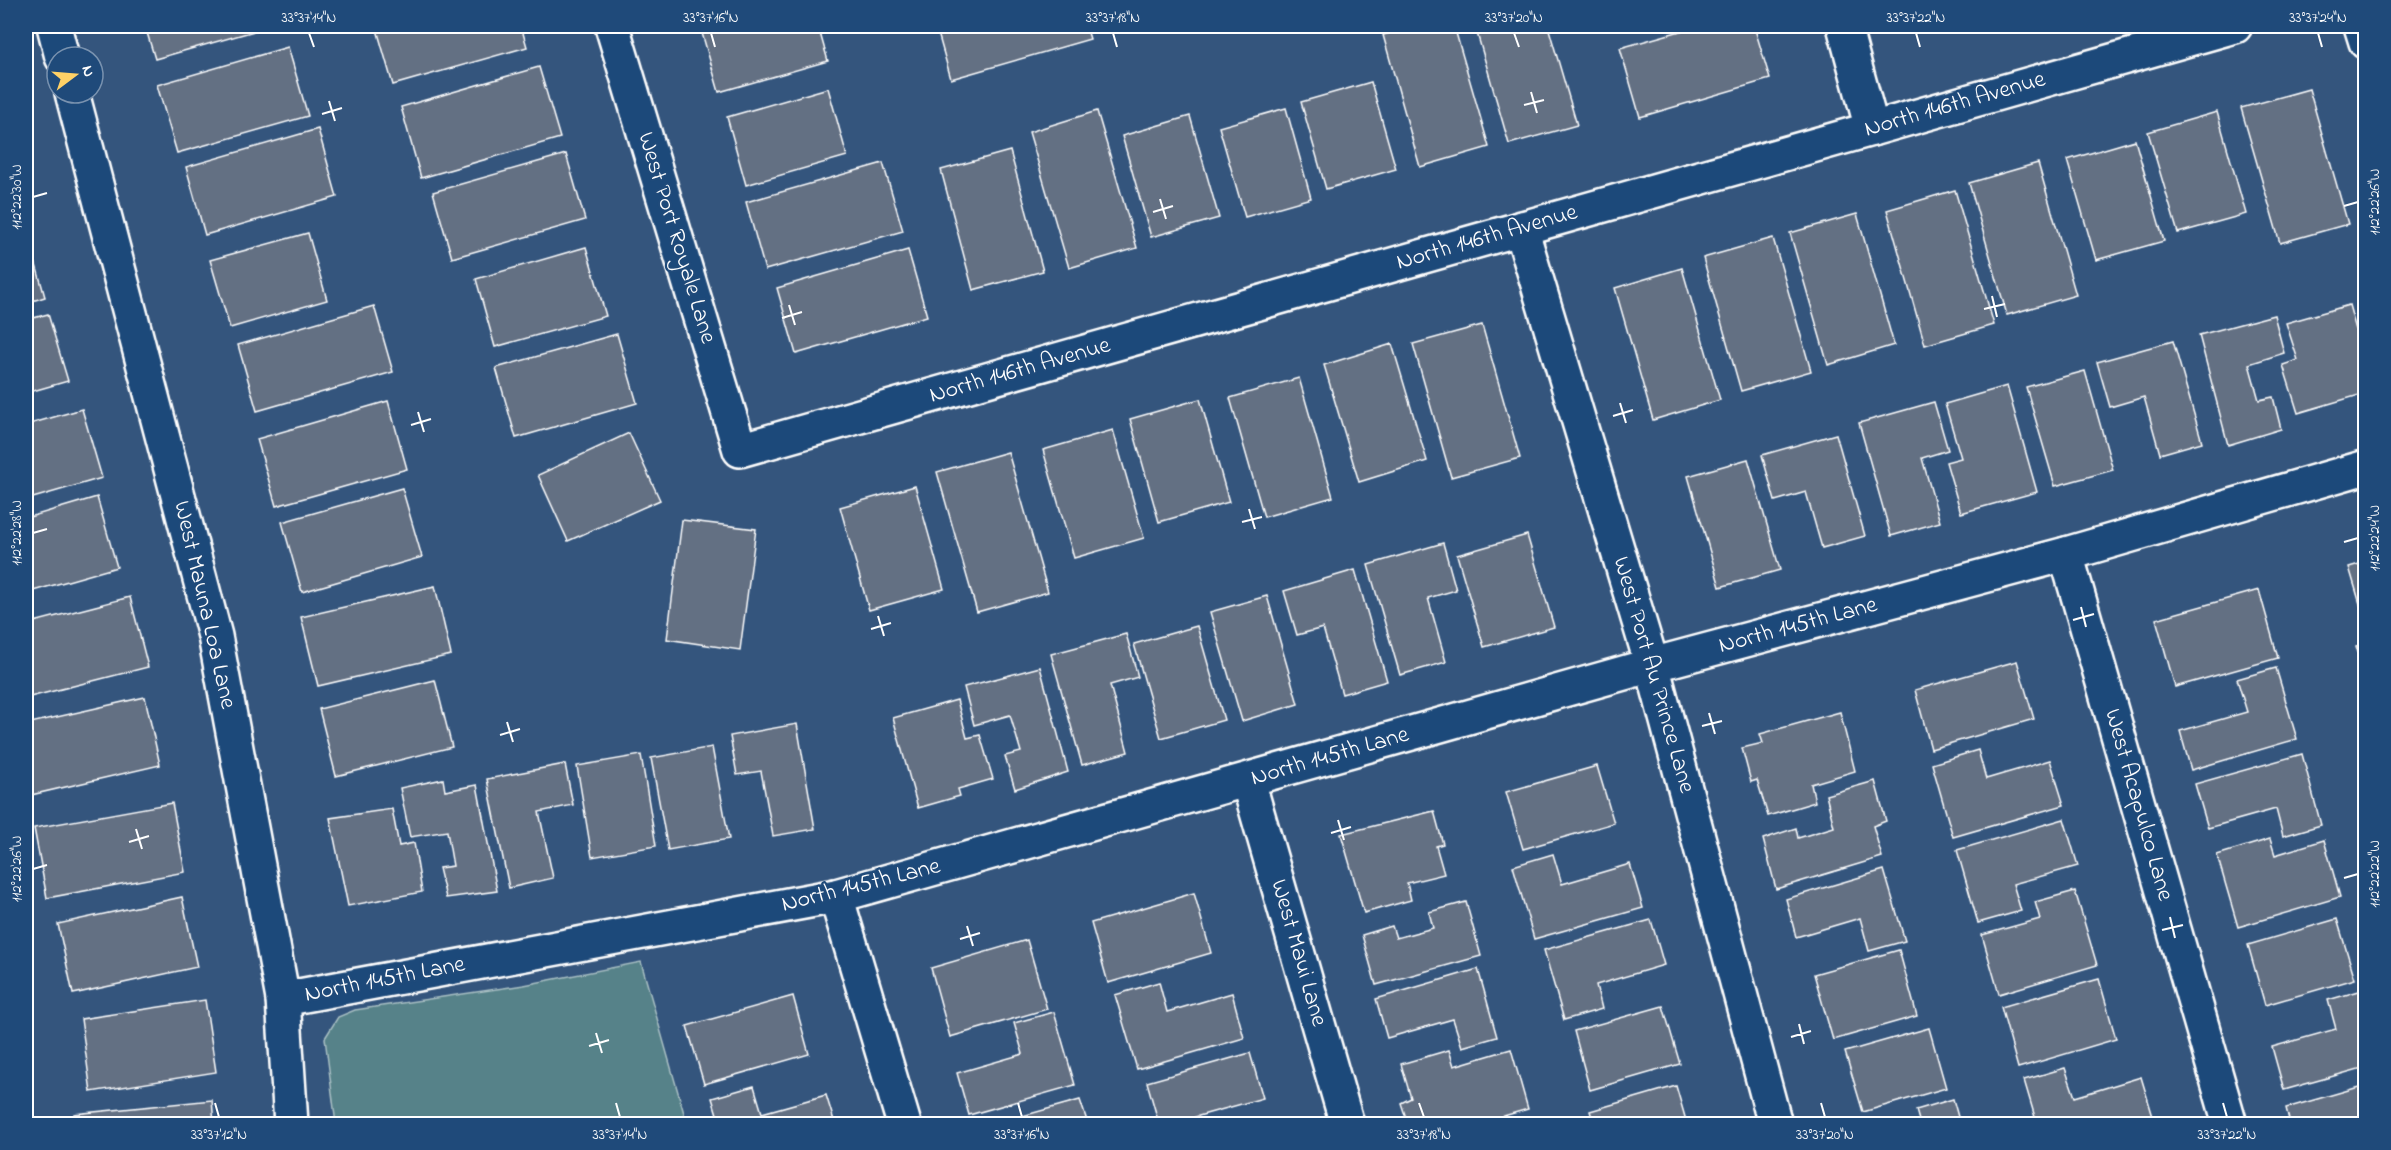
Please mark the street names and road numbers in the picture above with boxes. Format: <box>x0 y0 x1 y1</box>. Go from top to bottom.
street label: North 146th Avenue <box>1860 62 2050 148</box>
street label: West Port Royale Lane <box>626 128 725 349</box>
street label: North 146th Avenue <box>1392 195 1582 281</box>
street label: North 146th Avenue <box>925 328 1115 414</box>
street label: West Mauna Loa Lane <box>163 498 245 713</box>
street label: West Port Au Prince Lane <box>1602 553 1704 798</box>
street label: North 145th Lane <box>1715 588 1881 664</box>
street label: West Acapulco Lane <box>2094 705 2182 905</box>
street label: North 145th Lane <box>1247 718 1413 796</box>
street label: North 145th Lane <box>778 849 944 923</box>
street label: West Maui Lane <box>1260 875 1336 1031</box>
street label: North 145th Lane <box>302 947 468 1013</box>

